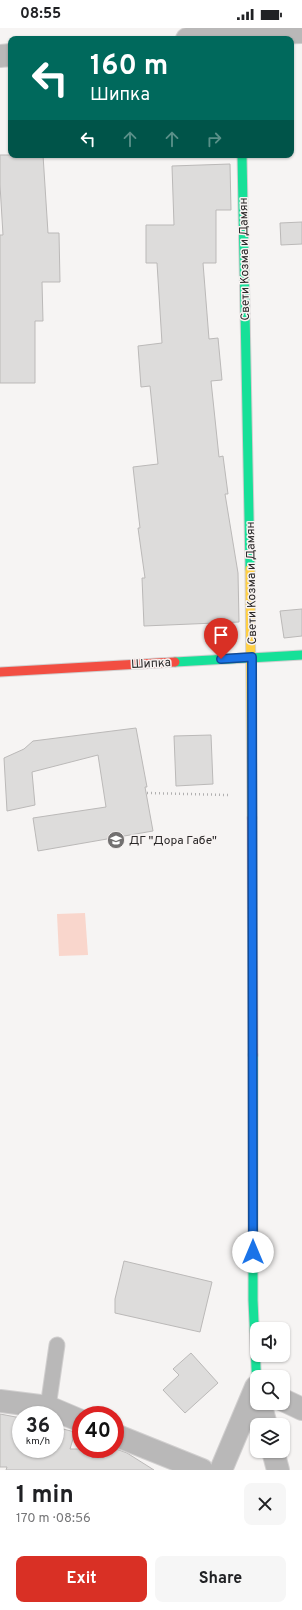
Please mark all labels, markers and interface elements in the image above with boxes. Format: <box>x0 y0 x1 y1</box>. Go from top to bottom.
text: 08:55 <box>20 5 61 24</box>
text: 160 m <box>90 49 168 85</box>
icon: left <box>24 52 76 104</box>
text: Шипка <box>90 84 150 107</box>
icon: left <box>77 128 99 150</box>
icon: ahead <box>119 128 141 150</box>
icon: ahead <box>161 128 183 150</box>
icon: right <box>203 128 225 150</box>
street label: Свети Козма и Дамян <box>236 197 254 321</box>
street label: Свети Козма и Дамян <box>243 521 261 645</box>
pin <box>204 618 238 659</box>
icon: arrive <box>210 624 232 646</box>
street label: Шипка <box>131 655 171 673</box>
school or university icon: ДГ "Дора Габе" <box>106 830 126 850</box>
place label: ДГ "Дора Габе" <box>129 833 217 849</box>
position arrow <box>232 1231 274 1273</box>
map controls <box>250 1322 290 1458</box>
button: sound <box>250 1322 290 1362</box>
button: search <box>250 1370 290 1410</box>
speed limit sign: 40 <box>72 1406 124 1458</box>
text: 36 <box>26 1414 50 1440</box>
button: layers <box>250 1418 290 1458</box>
text: km/h <box>26 1435 50 1448</box>
text: 1 min <box>16 1481 74 1511</box>
button: close <box>244 1483 286 1525</box>
text: 170 m · 08:56 <box>16 1511 91 1527</box>
button: Exit <box>16 1556 147 1602</box>
button: Share <box>155 1556 286 1602</box>

